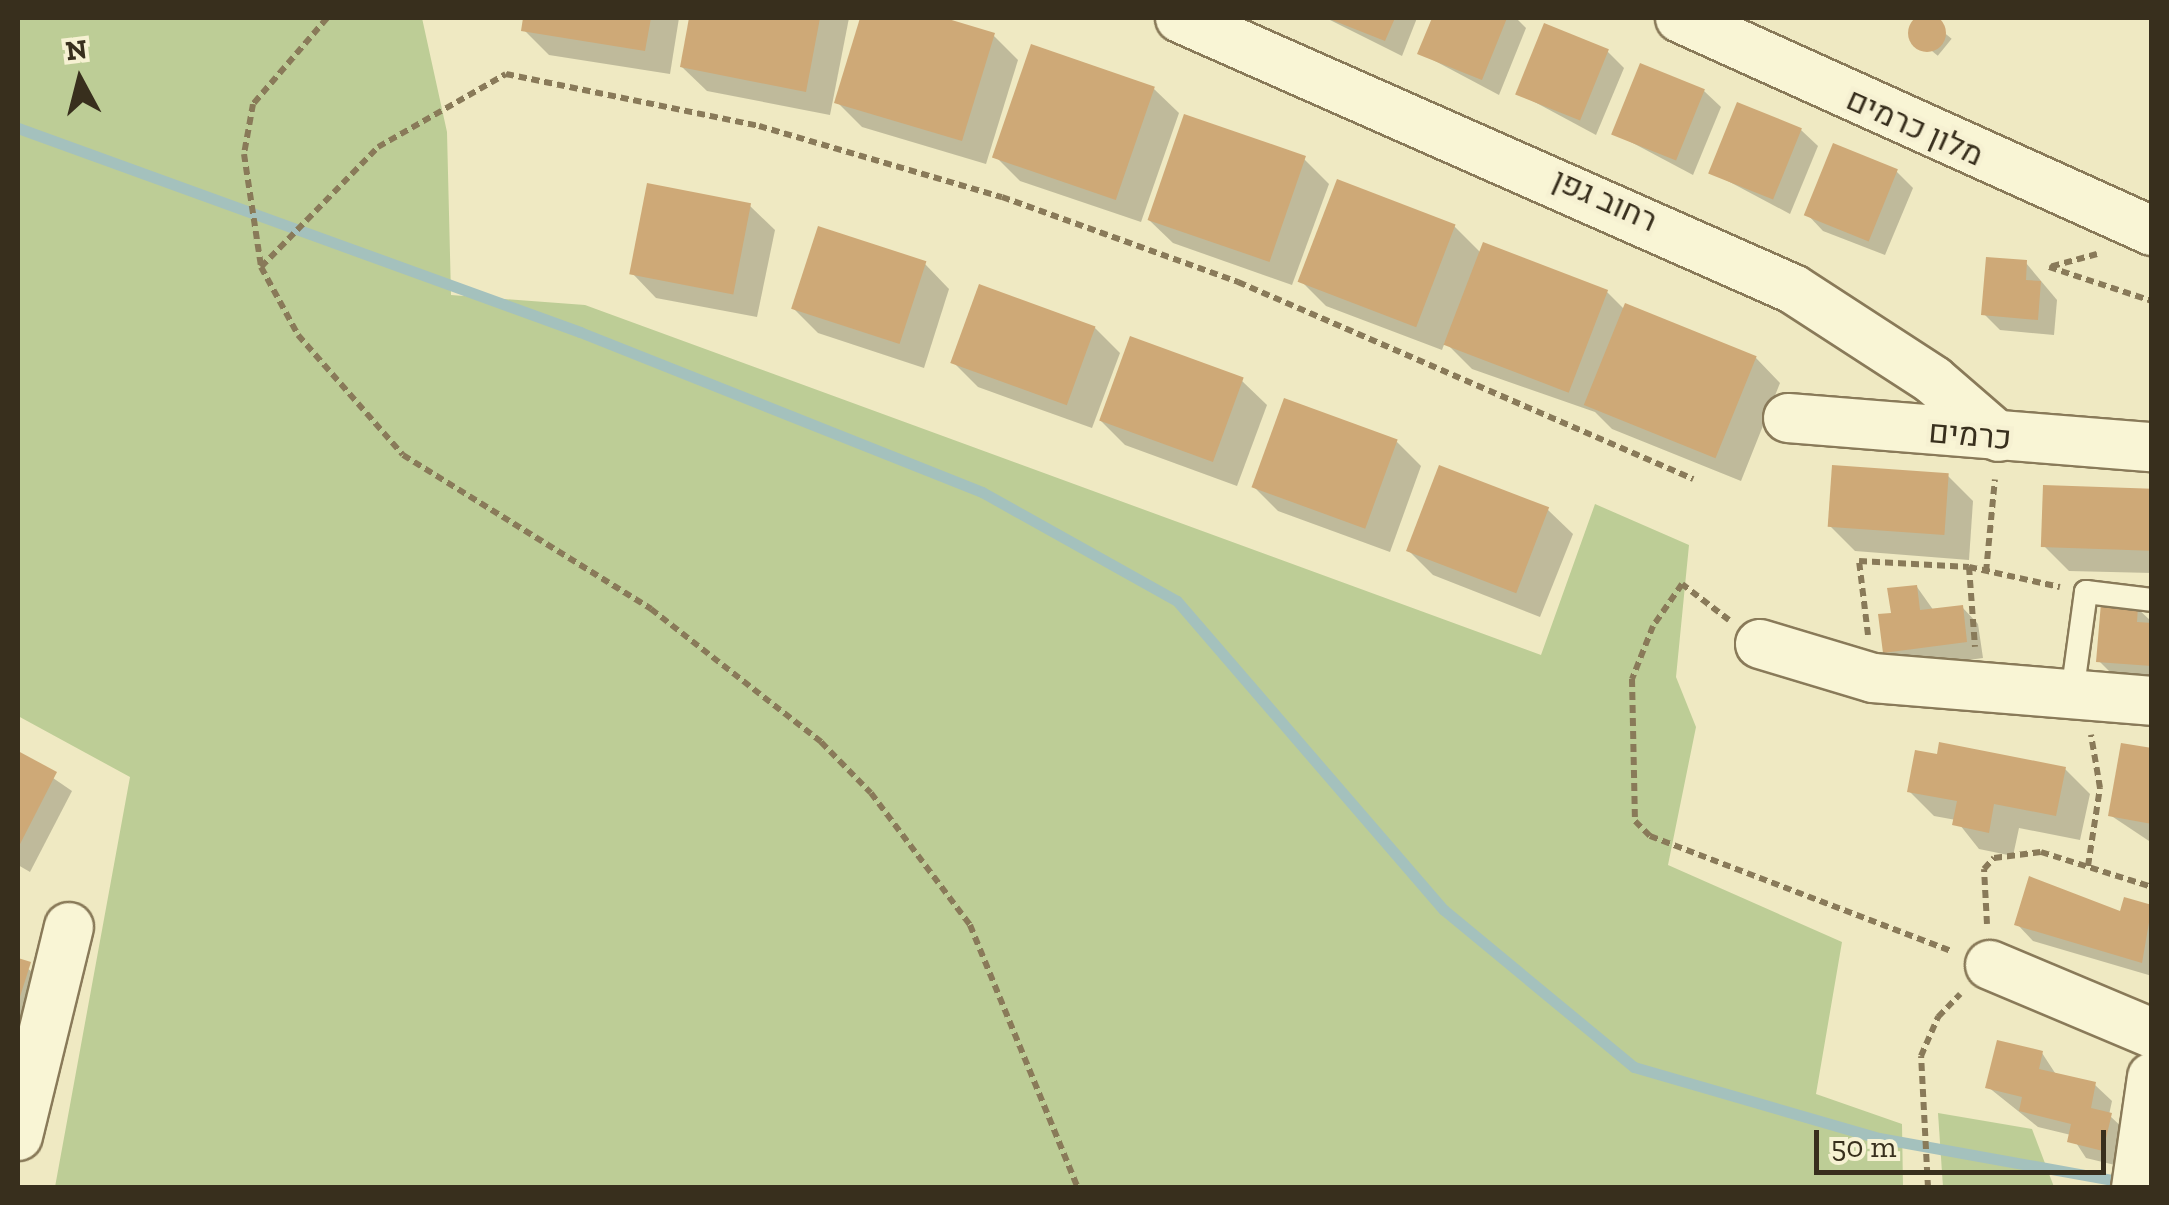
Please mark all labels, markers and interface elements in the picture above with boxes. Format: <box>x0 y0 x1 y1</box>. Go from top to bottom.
north arrow <box>30 30 130 130</box>
text: N <box>64 32 89 67</box>
street label: מלון כרמים <box>1841 80 1989 174</box>
street label: רחוב גפן <box>1547 160 1663 240</box>
street label: כרמים <box>1927 412 2013 458</box>
scale bar <box>1819 1110 2112 1172</box>
text: 50 m <box>1831 1129 1896 1165</box>

